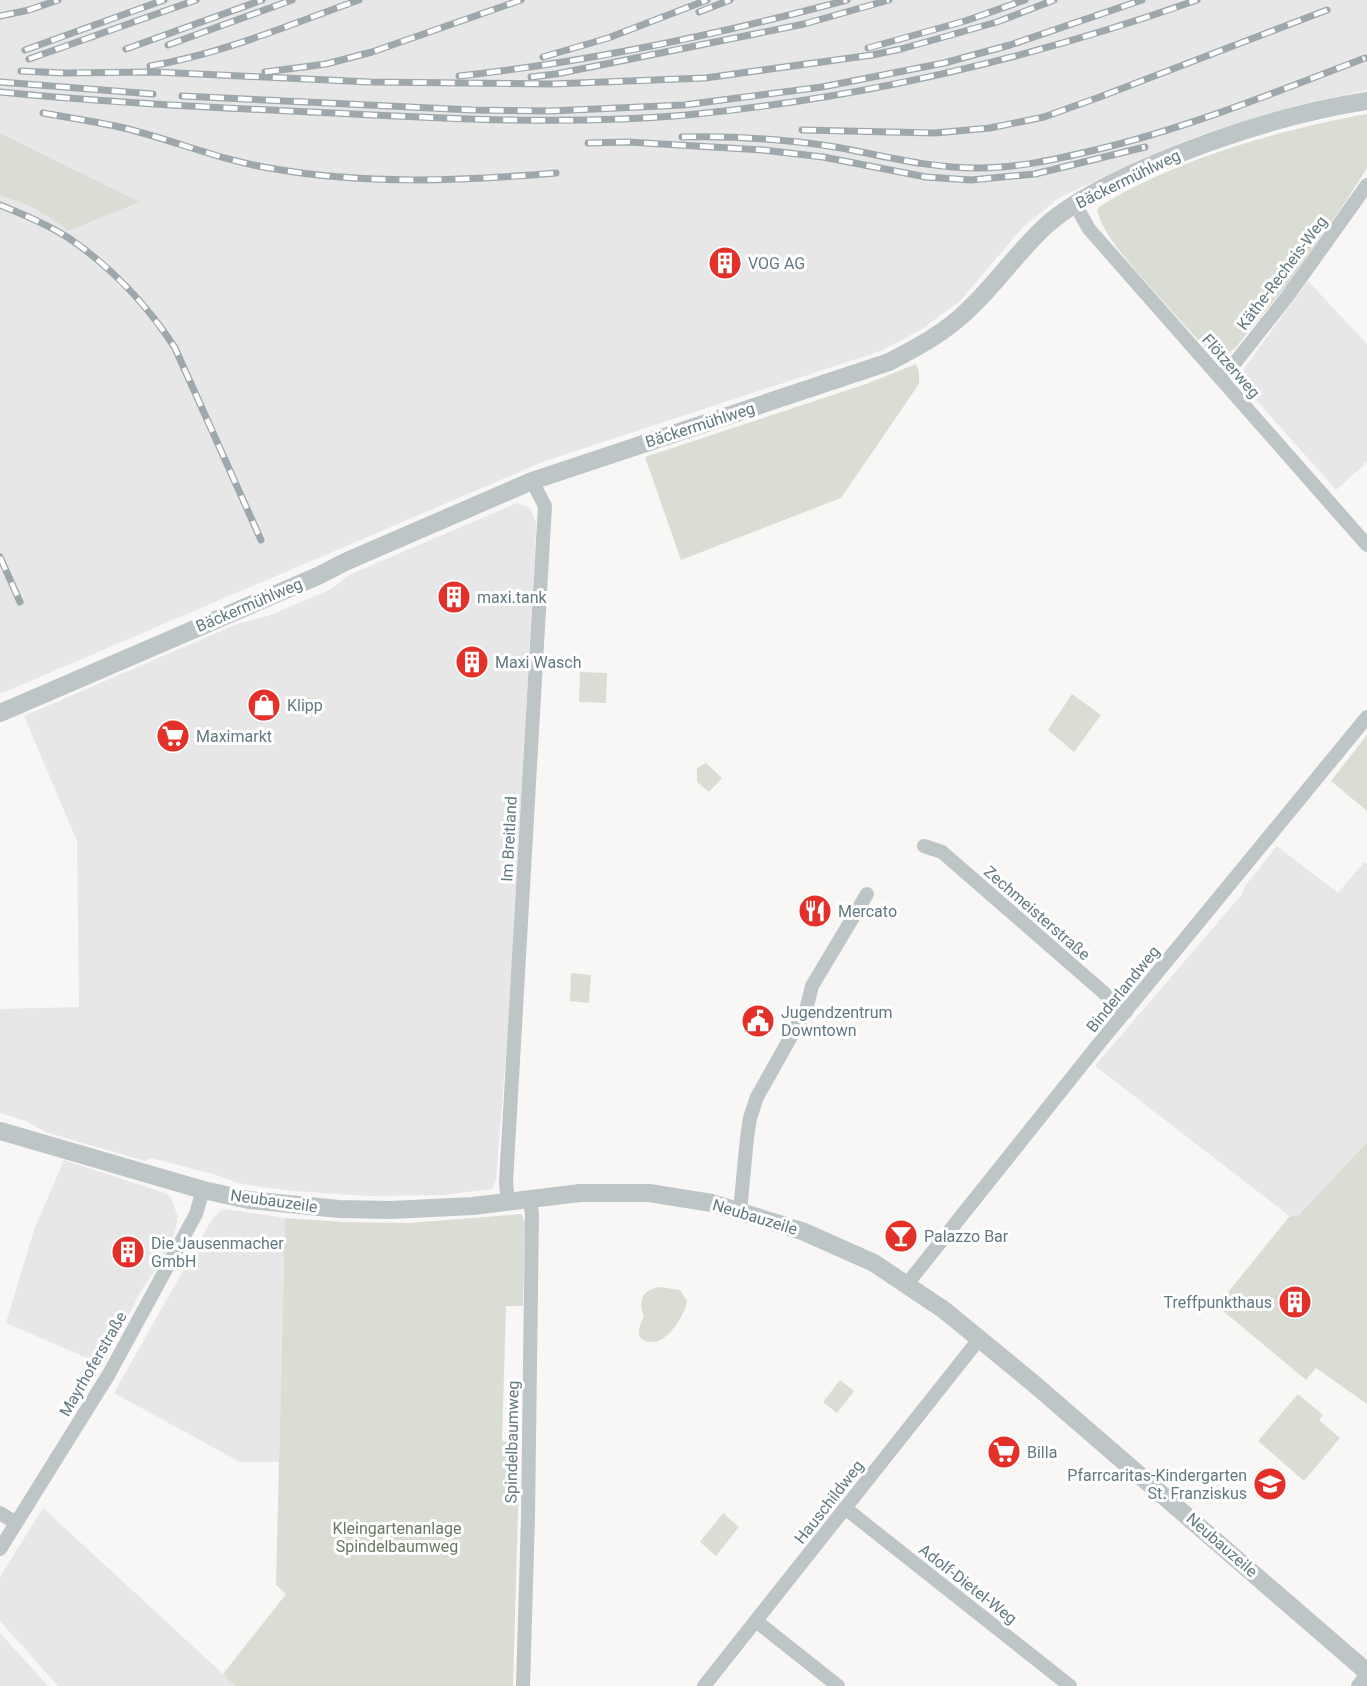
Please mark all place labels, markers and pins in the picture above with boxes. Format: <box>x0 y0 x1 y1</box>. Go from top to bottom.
building icon: VOG AG <box>707 245 743 281</box>
place label: VOG AG <box>748 254 805 273</box>
building icon: maxi.tank <box>436 579 472 615</box>
place label: maxi.tank <box>477 588 548 607</box>
building icon: Maxi Wasch <box>454 644 490 680</box>
place label: Maxi Wasch <box>495 653 582 672</box>
shop icon: Klipp <box>246 687 282 723</box>
place label: Klipp <box>287 696 323 715</box>
supermarket icon: Maximarkt <box>155 718 191 754</box>
place label: Maximarkt <box>196 727 272 746</box>
restaurant icon: Mercato <box>797 893 833 929</box>
place label: Mercato <box>838 902 897 921</box>
public building icon: Jugendzentrum Downtown <box>740 1003 776 1039</box>
place label: Jugendzentrum Downtown <box>781 1003 893 1040</box>
bar icon: Palazzo Bar <box>883 1218 919 1254</box>
place label: Palazzo Bar <box>924 1227 1009 1246</box>
building icon: Die Jausenmacher GmbH <box>110 1234 146 1270</box>
place label: Die Jausenmacher GmbH <box>151 1234 284 1271</box>
building icon: Treffpunkthaus <box>1277 1284 1313 1320</box>
place label: Treffpunkthaus <box>1164 1293 1272 1312</box>
supermarket icon: Billa <box>986 1434 1022 1470</box>
place label: Billa <box>1027 1443 1057 1462</box>
place label: Pfarrcaritas-Kindergarten St. Franziskus <box>1067 1466 1247 1503</box>
school or university icon: Pfarrcaritas-Kindergarten St. Franziskus <box>1252 1466 1288 1502</box>

